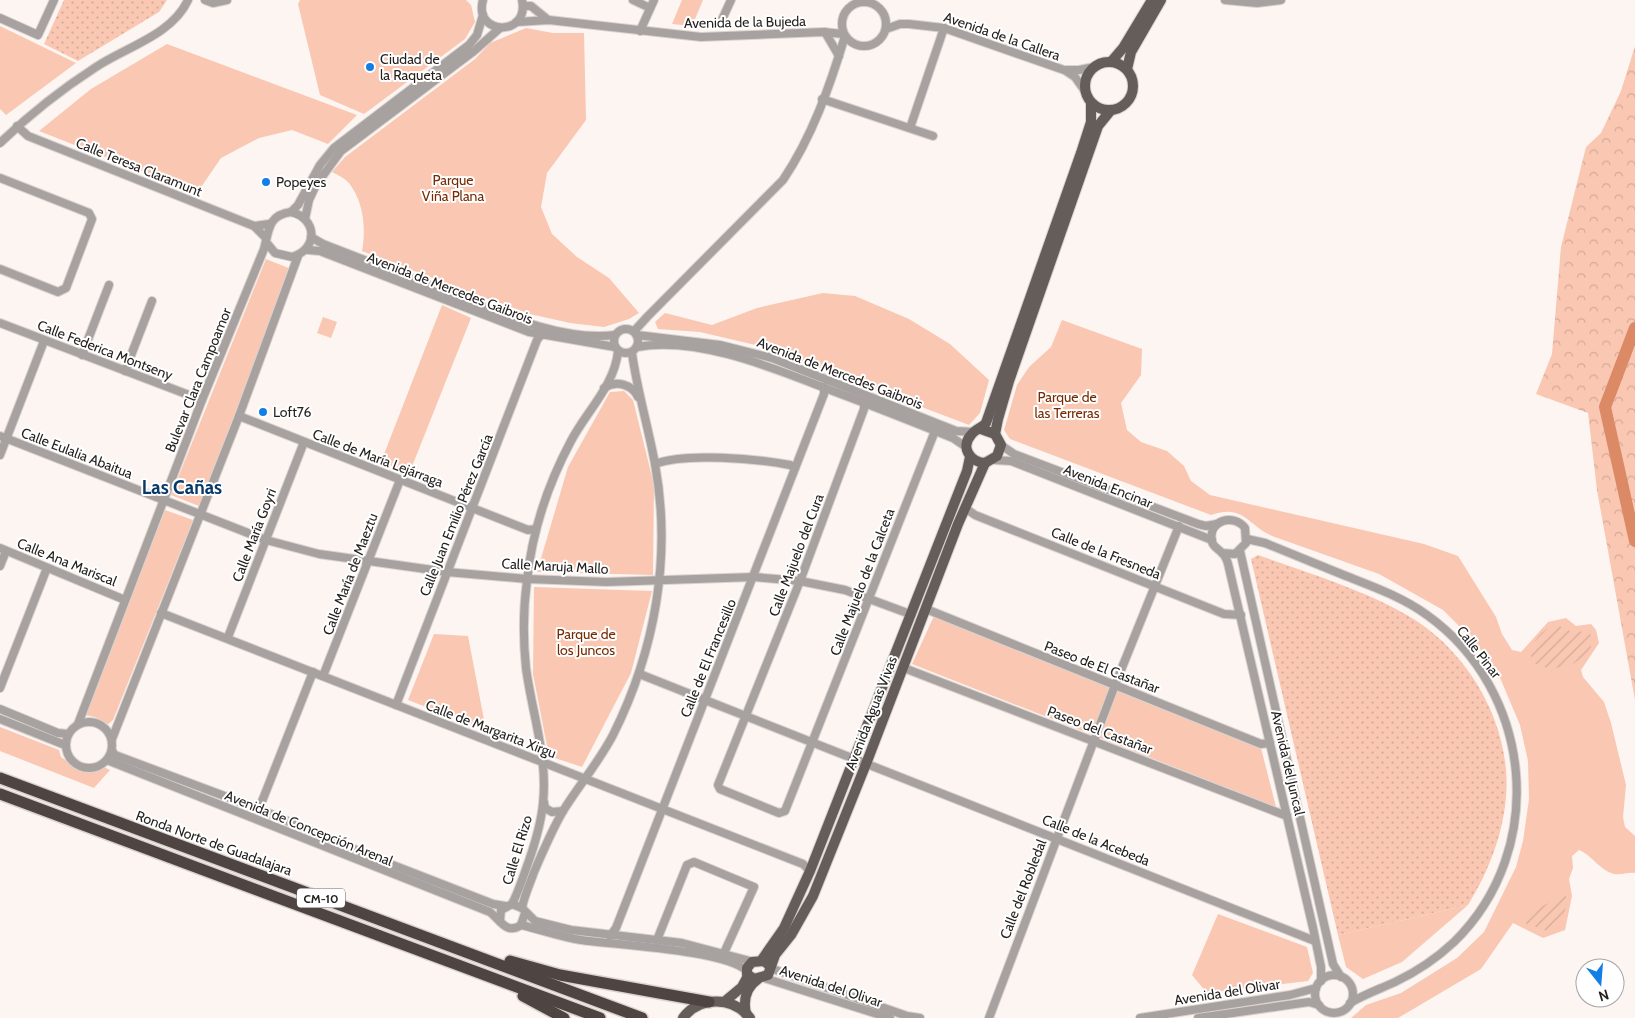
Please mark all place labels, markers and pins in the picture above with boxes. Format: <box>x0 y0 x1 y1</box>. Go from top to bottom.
place label: Ciudad de la Raqueta <box>380 50 442 84</box>
marker: Ciudad de la Raqueta <box>364 61 376 73</box>
place label: Popeyes <box>276 173 327 191</box>
marker: Popeyes <box>260 176 272 188</box>
place label: Loft76 <box>273 403 311 421</box>
marker: Loft76 <box>257 406 269 418</box>

